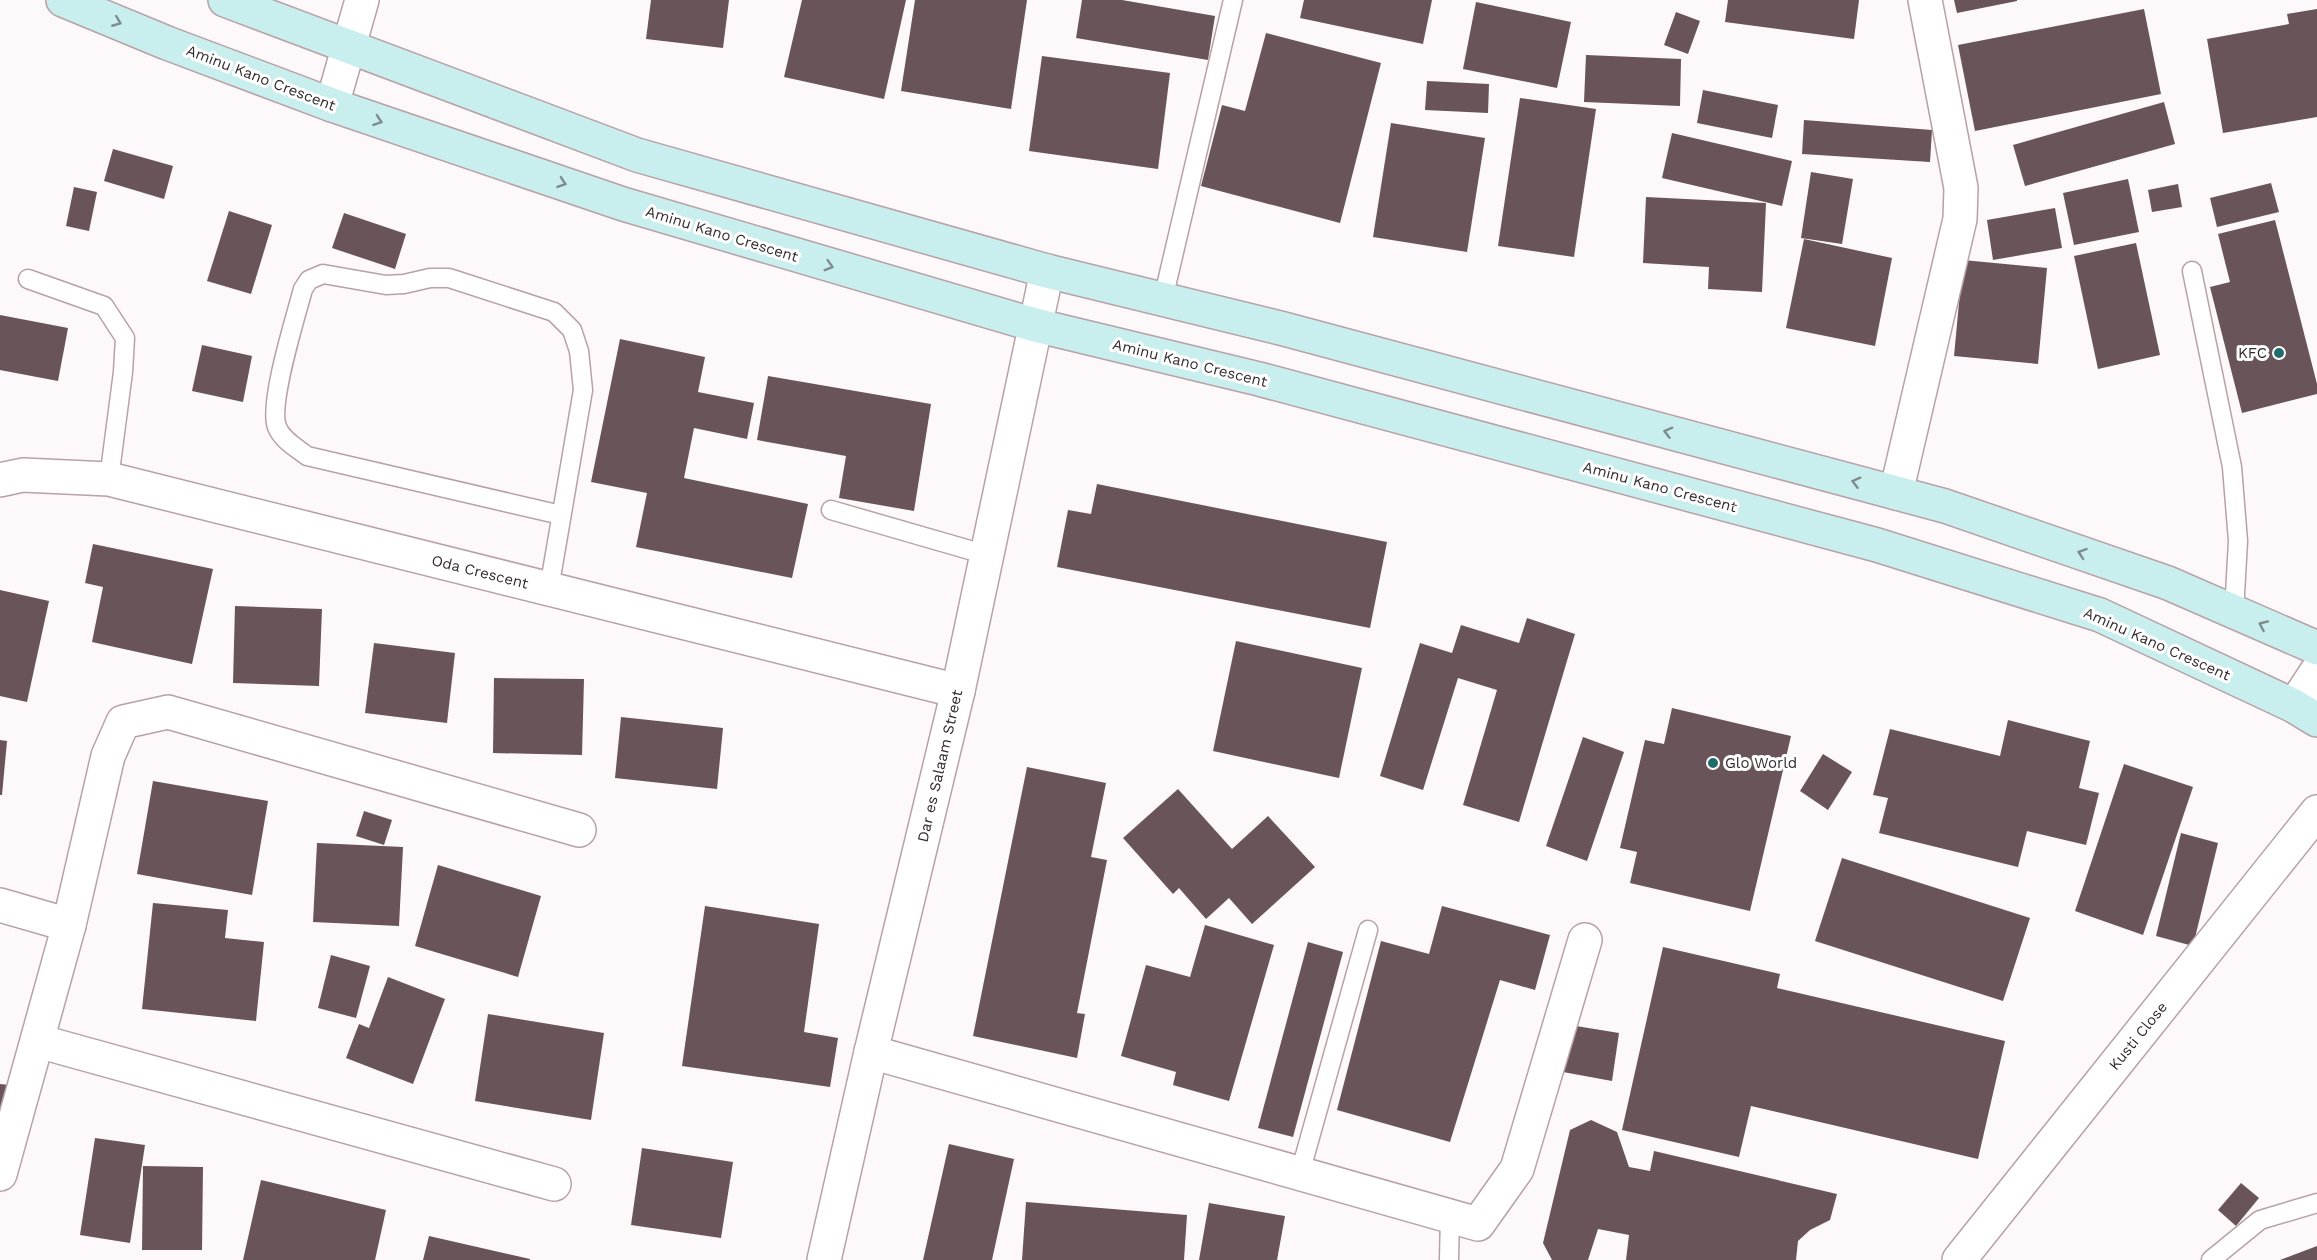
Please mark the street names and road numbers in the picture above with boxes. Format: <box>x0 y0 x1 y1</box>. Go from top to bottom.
street label: Aminu Kano Crescent <box>184 41 339 115</box>
street label: Aminu Kano Crescent <box>644 202 801 266</box>
street label: Aminu Kano Crescent <box>1111 335 1270 391</box>
street label: Aminu Kano Crescent <box>1581 458 1740 516</box>
street label: Oda Crescent <box>430 551 531 593</box>
street label: Aminu Kano Crescent <box>2081 604 2234 685</box>
street label: Dar es Salaam Street <box>914 687 966 844</box>
street label: Kusti Close <box>2105 998 2171 1074</box>

